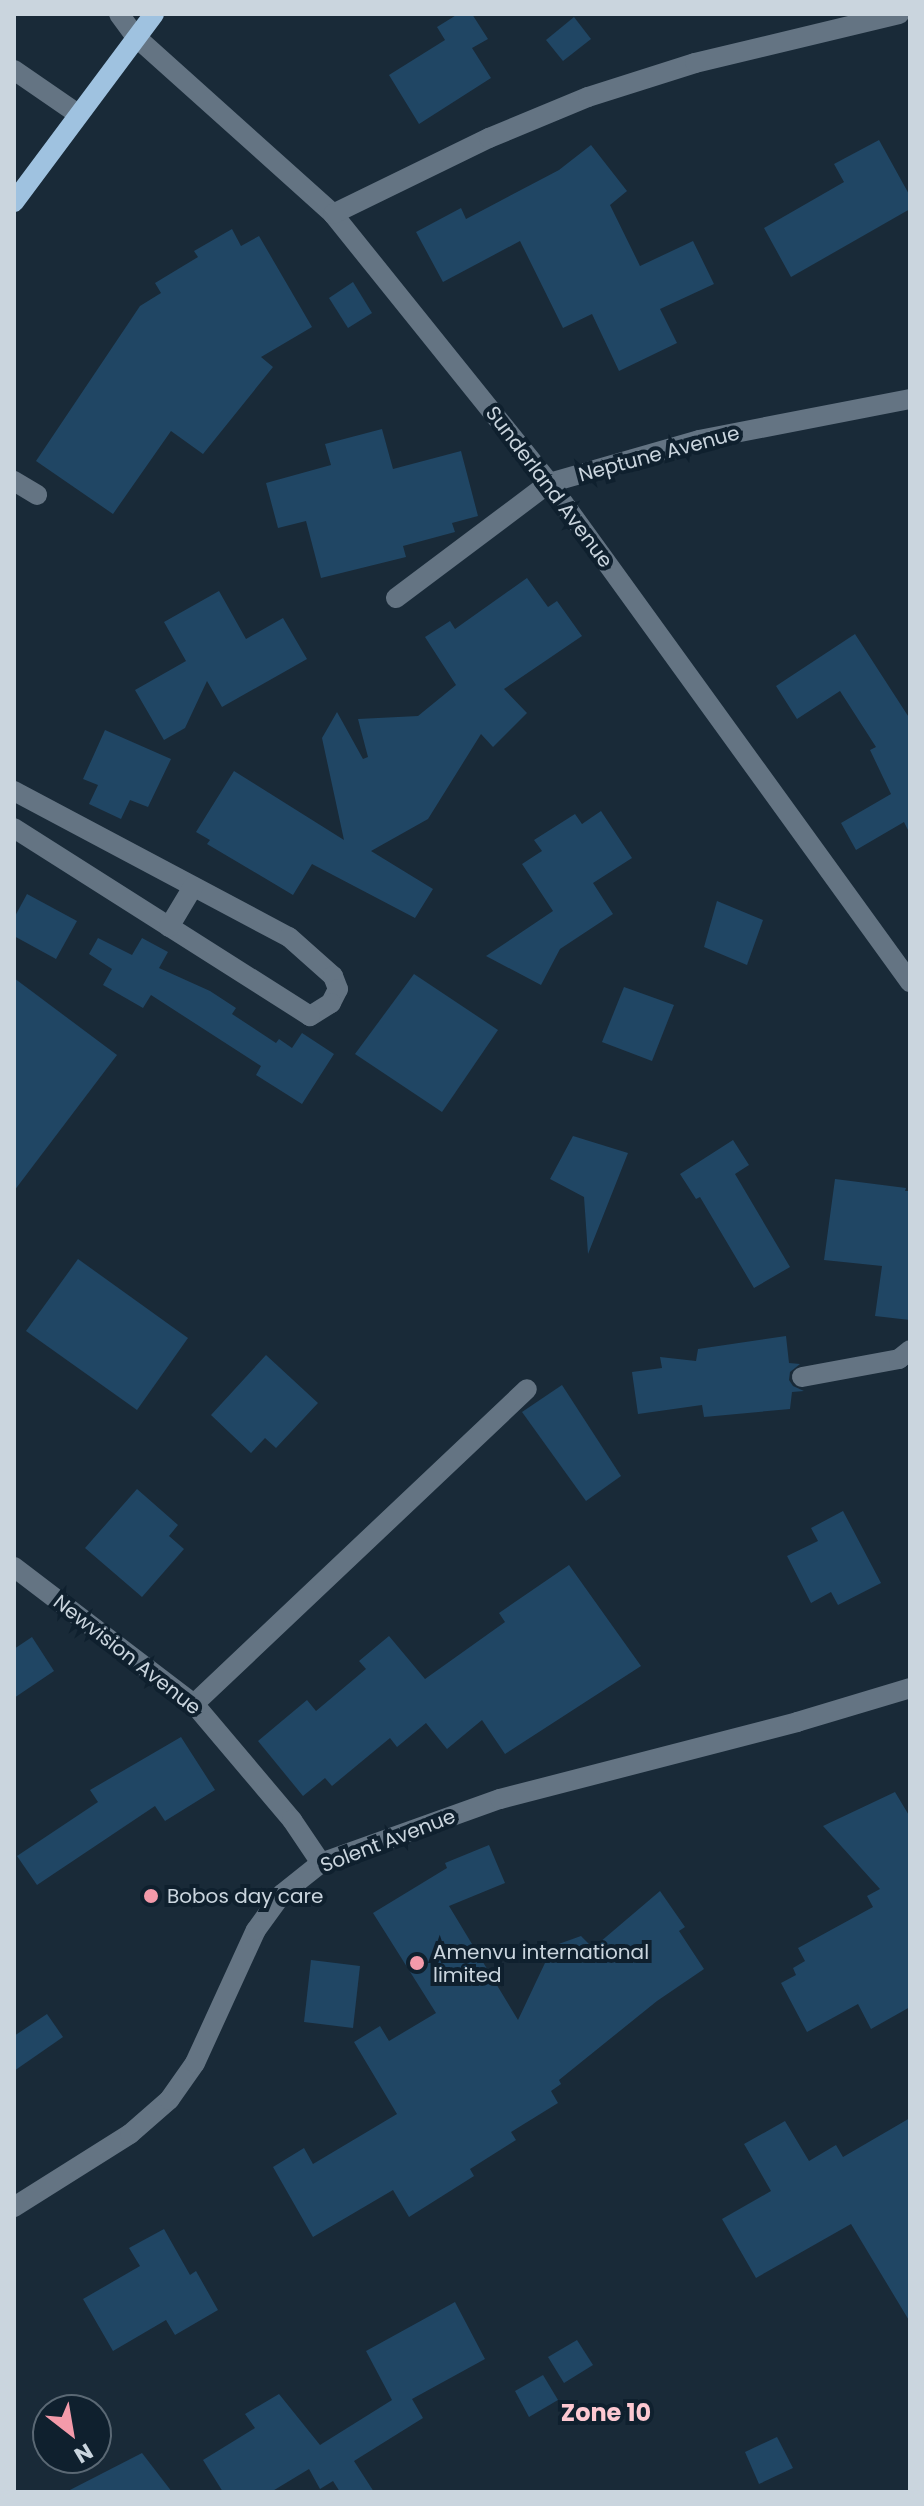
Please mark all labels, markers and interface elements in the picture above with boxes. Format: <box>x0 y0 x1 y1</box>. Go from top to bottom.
street label: Sunderland Avenue <box>480 402 618 572</box>
street label: Neptune Avenue <box>576 421 742 487</box>
street label: Newvision Avenue <box>49 1590 205 1720</box>
street label: Solent Avenue <box>317 1804 459 1878</box>
place label: Bobos day care <box>167 1884 323 1908</box>
marker: Bobos day care <box>142 1887 160 1905</box>
place label: Amenvu international limited <box>433 1940 649 1987</box>
marker: Amenvu international limited <box>408 1954 426 1972</box>
north arrow <box>32 2394 112 2474</box>
district label: Zone 10 <box>561 2399 651 2427</box>
text: N <box>69 2436 99 2471</box>

